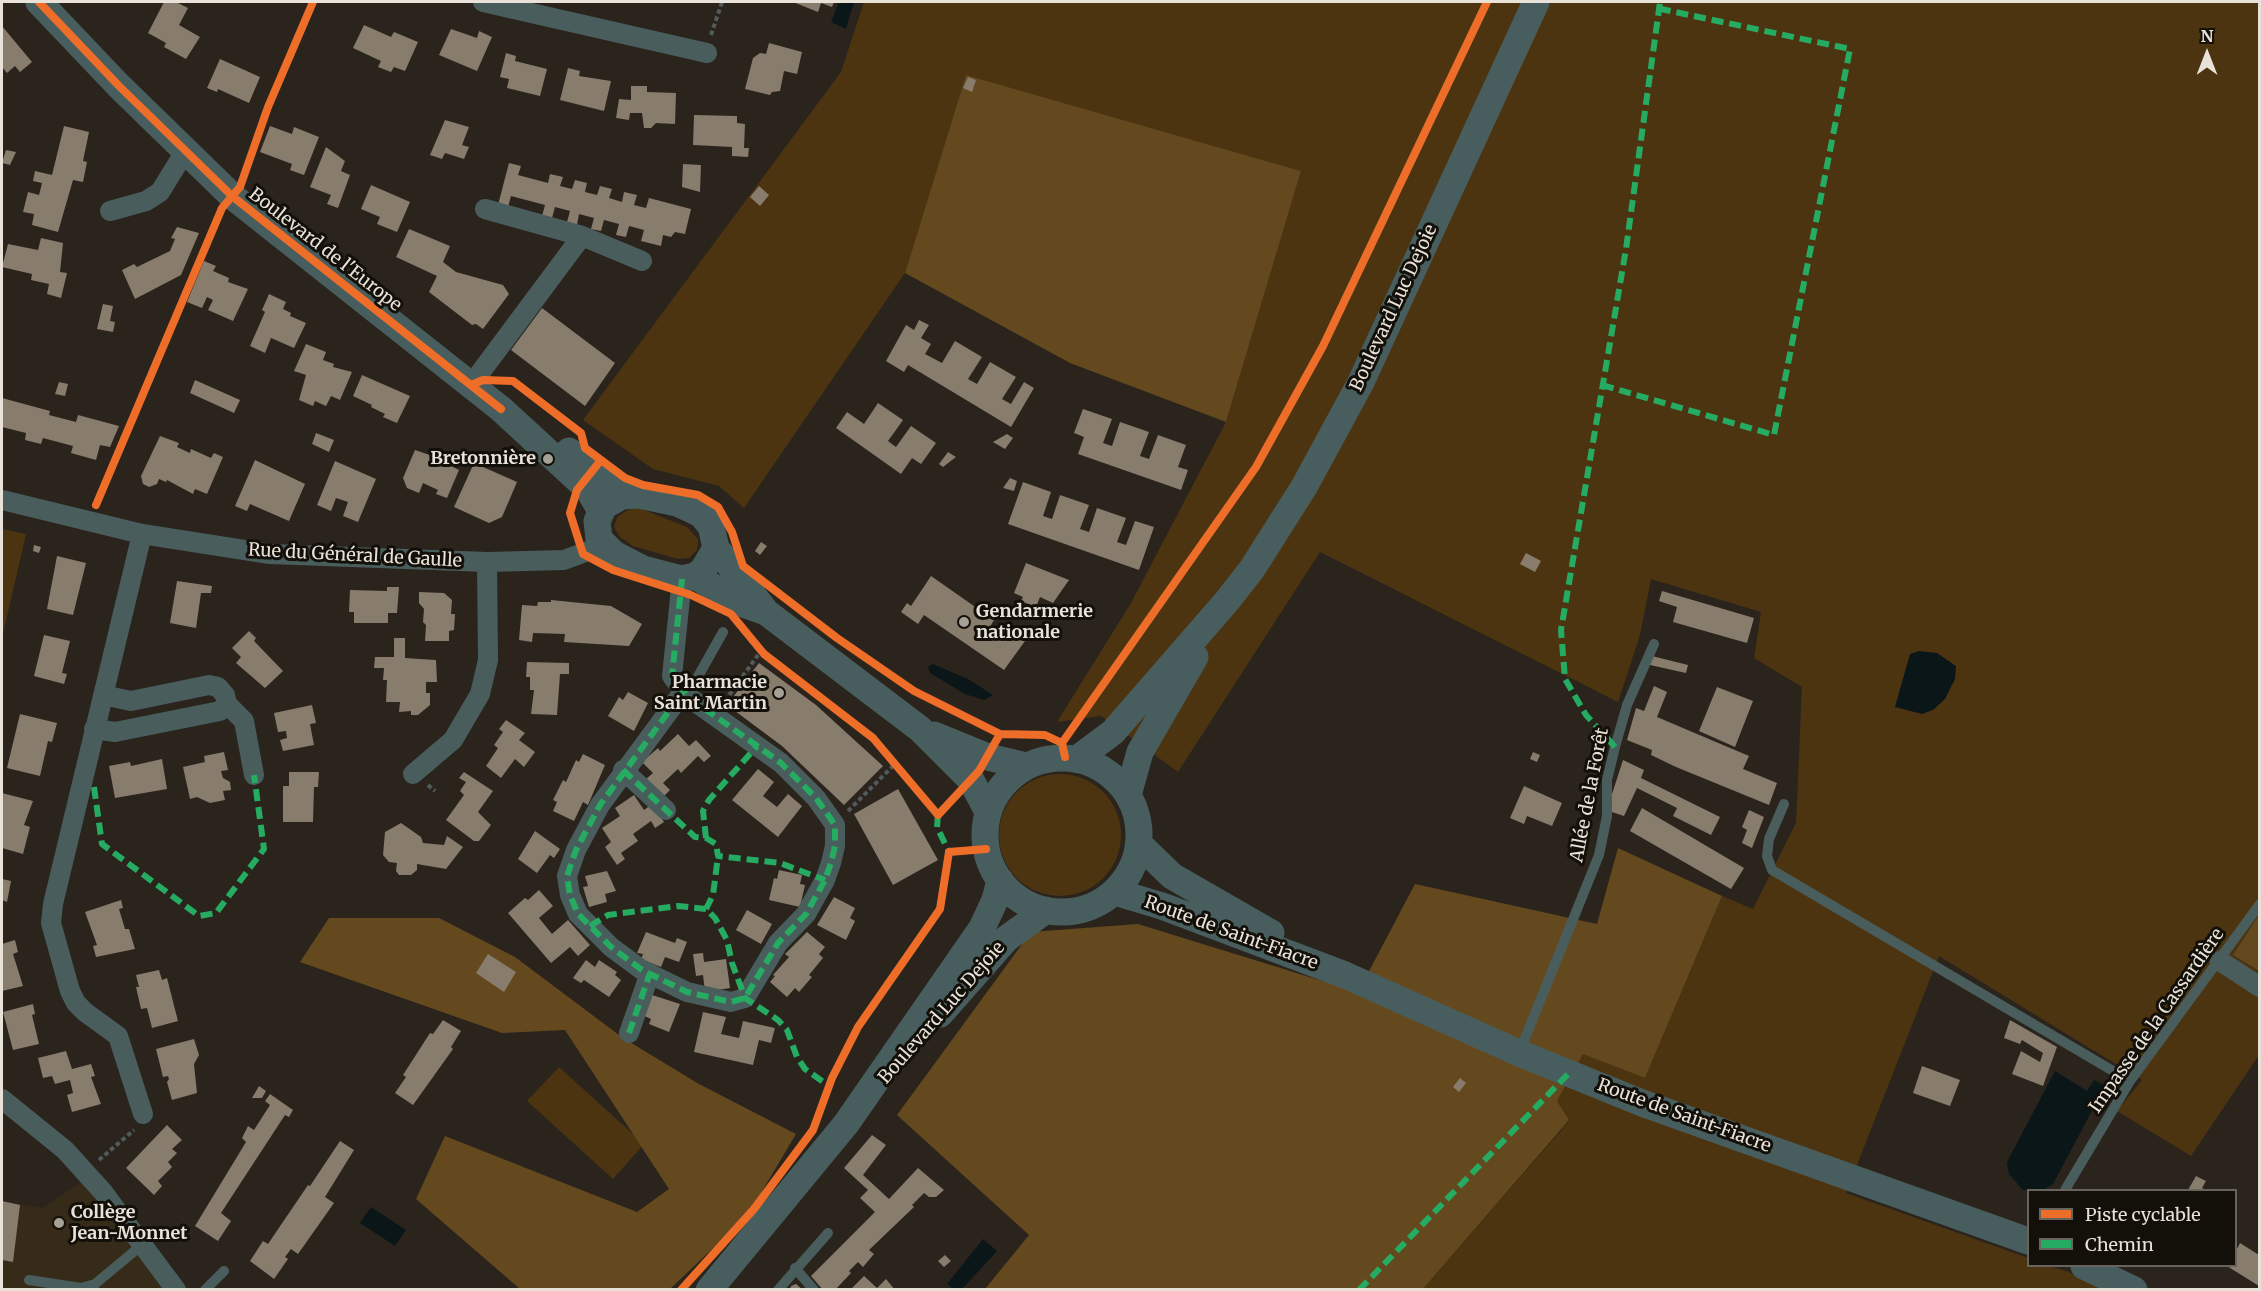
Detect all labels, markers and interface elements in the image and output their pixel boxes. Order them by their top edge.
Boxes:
north arrow [2177,24,2237,84]
text: N [2201,26,2213,46]
street label: Boulevard de l'Europe [244,184,406,316]
street label: Boulevard Luc Dejoie [1346,221,1442,395]
place label: Bretonnière [430,448,536,470]
marker: Bretonnière [541,452,555,466]
street label: Rue du Général de Gaulle [247,540,463,572]
place label: Gendarmerie nationale [976,601,1093,644]
marker: Gendarmerie nationale [957,615,971,629]
place label: Pharmacie Saint Martin [654,672,767,714]
marker: Pharmacie Saint Martin [772,686,786,700]
street label: Allée de la Forêt [1566,726,1614,864]
street label: Route de Saint-Fiacre [1141,892,1321,974]
street label: Impasse de la Cassardière [2085,925,2229,1117]
street label: Boulevard Luc Dejoie [874,937,1010,1089]
street label: Route de Saint-Fiacre [1594,1075,1774,1157]
legend [2027,1189,2237,1267]
place label: Collège Jean-Monnet [71,1202,187,1244]
text: Piste cyclable [2085,1203,2201,1226]
marker: Collège Jean-Monnet [52,1216,66,1230]
text: Chemin [2085,1233,2154,1256]

